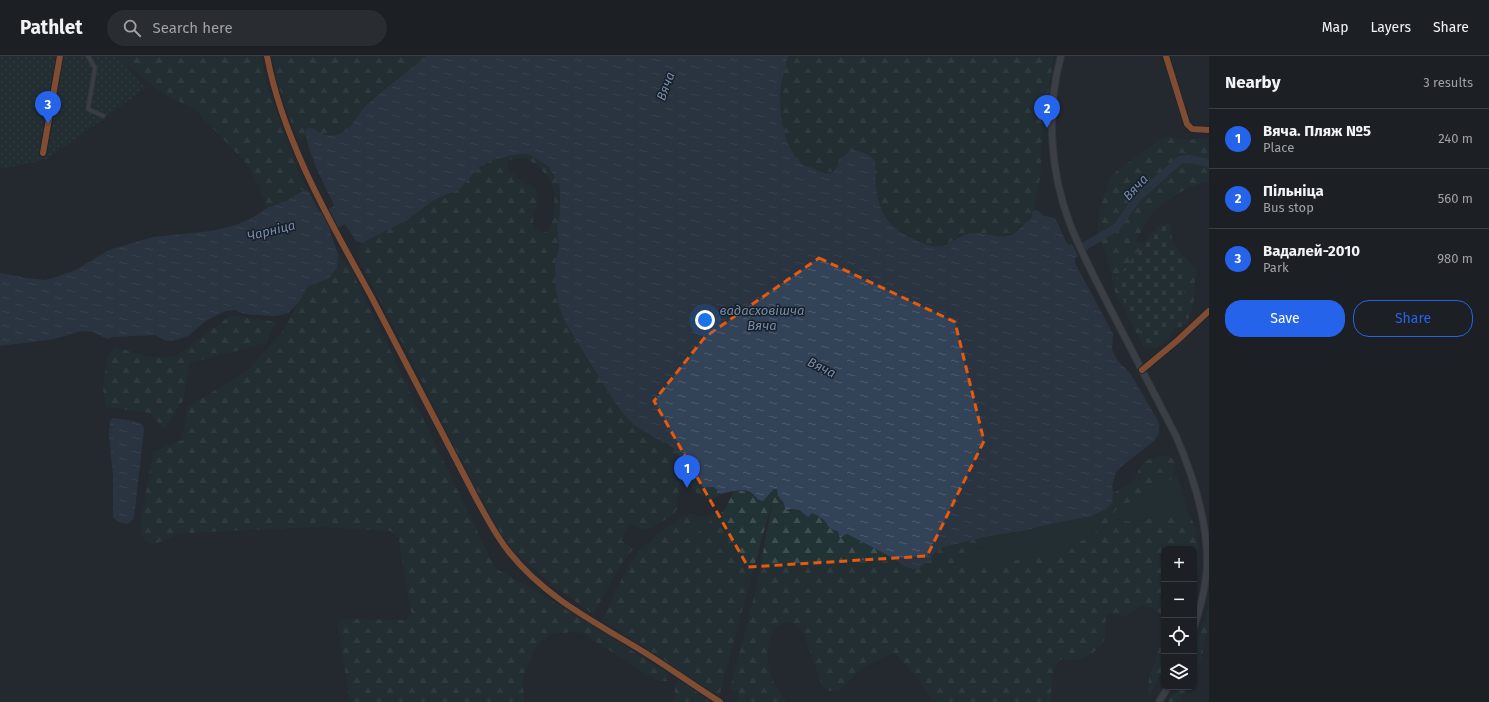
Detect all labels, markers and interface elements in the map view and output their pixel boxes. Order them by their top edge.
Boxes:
search box [107,10,387,46]
text: Pathlet [20,16,83,39]
icon: search [121,17,143,39]
text: Search here [153,19,233,37]
text: Map [1322,19,1348,36]
text: Layers [1370,19,1411,36]
text: Share [1433,19,1469,36]
water label: Вяча [653,70,678,103]
text: Nearby [1225,72,1280,93]
text: 3 results [1423,75,1473,90]
pin: 3 [35,91,61,124]
pin: 2 [1034,95,1060,128]
text: Вяча. Пляж №5 [1263,122,1371,140]
text: 1 [1235,131,1241,146]
text: 240 m [1438,131,1473,146]
text: Place [1263,140,1294,155]
water label: Вяча [1120,171,1151,203]
text: Пільніца [1263,182,1324,200]
text: 2 [1235,191,1241,206]
text: 560 m [1438,191,1473,206]
text: Bus stop [1263,200,1314,215]
water label: Чарніца [246,217,297,244]
text: Вадалей-2010 [1263,242,1360,260]
text: 3 [1235,251,1241,266]
text: 980 m [1437,251,1473,266]
text: Park [1263,260,1289,275]
button: Save [1225,300,1345,337]
button: Share [1353,300,1473,337]
water label: вадасховішча Вяча [720,303,804,333]
your location [695,310,715,330]
water label: Вяча [805,354,838,381]
pin: 1 [674,455,700,488]
map controls [1161,546,1197,690]
button: + [1161,546,1197,582]
button: − [1161,582,1197,618]
button: locate [1161,618,1197,654]
button: layers [1161,654,1197,690]

